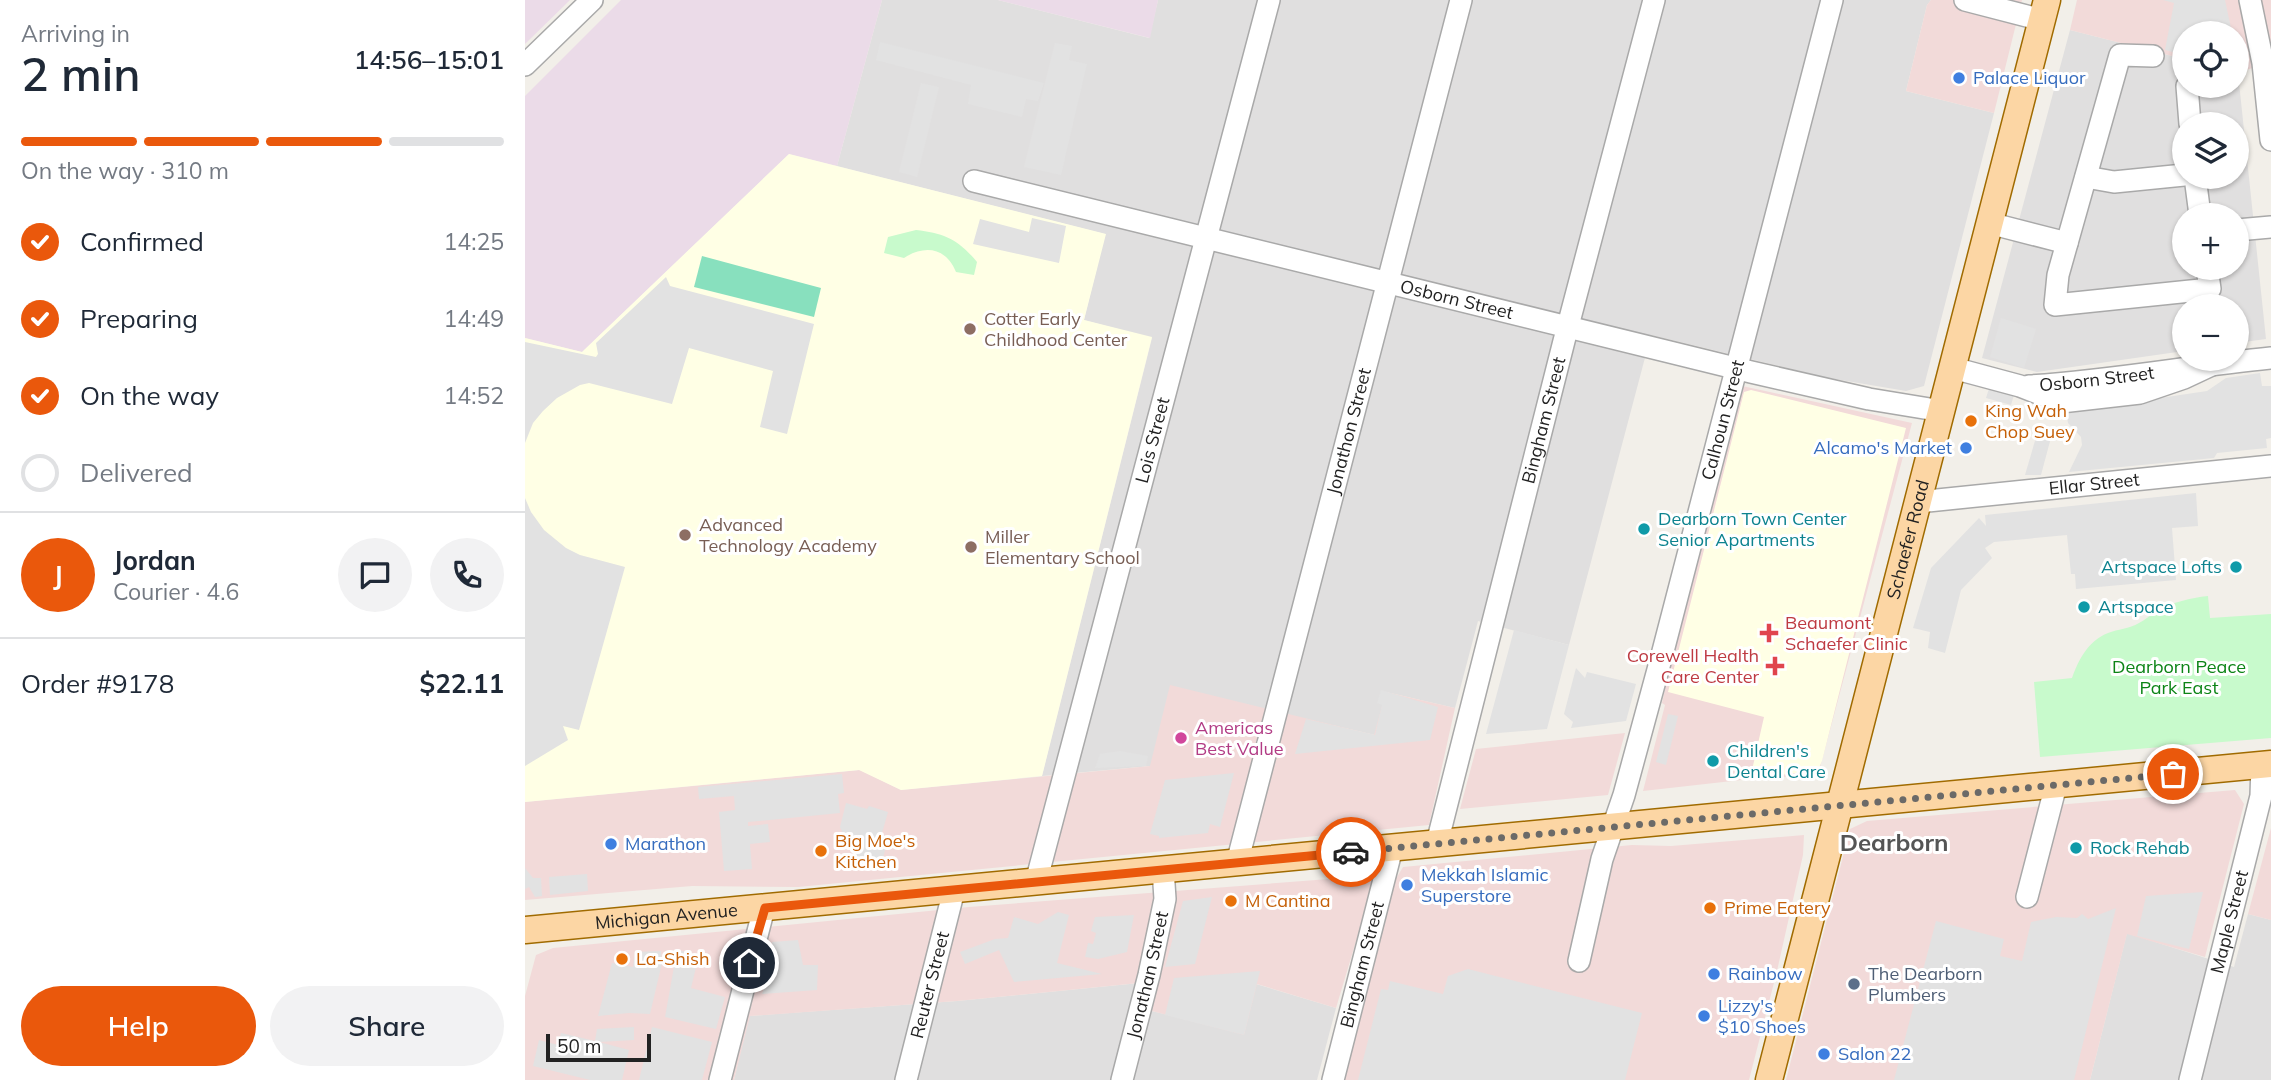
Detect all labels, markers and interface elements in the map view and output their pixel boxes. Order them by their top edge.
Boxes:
text: Arriving in [21,19,130,48]
map controls [2172,21,2249,371]
button: locate [2172,21,2249,98]
text: 14:56–15:01 [354,43,504,76]
text: 2 min [21,45,140,103]
place label: Palace Liquor [1973,66,2086,89]
marker: Palace Liquor [1951,70,1967,86]
button: layers [2172,112,2249,189]
text: On the way · 310 m [21,156,229,185]
button: + [2172,203,2249,280]
icon: check [21,223,59,261]
text: Confirmed [80,225,204,258]
text: 14:25 [444,227,504,256]
street label: Osborn Street [1398,274,1516,324]
button: − [2172,294,2249,371]
icon: check [21,300,59,338]
text: Preparing [80,302,198,335]
text: 14:49 [444,304,504,333]
place label: Cotter Early Childhood Center [984,307,1128,351]
marker: Cotter Early Childhood Center [962,321,978,337]
street label: Bingham Street [1516,355,1571,486]
street label: Calhoun Street [1696,357,1749,483]
street label: Osborn Street [2038,361,2156,396]
street label: Jonathon Street [1321,365,1376,497]
icon: check [21,377,59,415]
text: On the way [80,379,219,412]
text: 14:52 [444,381,504,410]
street label: Lois Street [1130,395,1175,485]
place label: King Wah Chop Suey [1985,399,2075,443]
marker: King Wah Chop Suey [1963,413,1979,429]
place label: Alcamo's Market [1813,436,1952,459]
marker: Alcamo's Market [1958,440,1974,456]
text: Delivered [80,456,193,489]
street label: Ellar Street [2048,467,2141,500]
street label: Schaefer Road [1881,477,1934,602]
place label: Dearborn Town Center Senior Apartments [1658,507,1847,551]
place label: Advanced Technology Academy [699,513,877,557]
marker: Dearborn Town Center Senior Apartments [1636,521,1652,537]
place label: Miller Elementary School [985,525,1140,569]
marker: Advanced Technology Academy [677,527,693,543]
button: chat [338,538,412,612]
button: phone [430,538,504,612]
marker: Miller Elementary School [963,539,979,555]
text: Jordan [113,544,196,577]
place label: Artspace Lofts [2101,555,2222,578]
text: J [53,559,63,592]
marker: Artspace Lofts [2228,559,2244,575]
text: Courier · 4.6 [113,577,239,606]
place label: Artspace [2098,595,2174,618]
marker: Artspace [2076,599,2092,615]
place label: Beaumont Schaefer Clinic [1785,611,1908,655]
marker: Beaumont Schaefer Clinic [1759,623,1779,643]
place label: Corewell Health Care Center [1627,644,1759,688]
park label: Dearborn Peace Park East [2112,655,2246,699]
marker: Corewell Health Care Center [1765,656,1785,676]
text: Order #9178 [21,667,174,700]
text: $22.11 [420,667,504,700]
place label: Americas Best Value [1195,716,1284,760]
marker: Americas Best Value [1173,730,1189,746]
place label: Children's Dental Care [1727,739,1826,783]
pin [2143,744,2203,804]
marker: Children's Dental Care [1705,753,1721,769]
icon: bag [2154,755,2192,793]
courier [1316,817,1386,887]
district label: Dearborn [1840,827,1948,857]
place label: Big Moe's Kitchen [835,829,916,873]
place label: Marathon [625,832,706,855]
icon: car [1332,833,1370,871]
marker: Marathon [603,836,619,852]
place label: Rock Rehab [2090,836,2190,859]
marker: Rock Rehab [2068,840,2084,856]
marker: Big Moe's Kitchen [813,843,829,859]
place label: Mekkah Islamic Superstore [1421,863,1548,907]
street label: Maple Street [2205,868,2253,976]
marker: Mekkah Islamic Superstore [1399,877,1415,893]
place label: M Cantina [1245,889,1330,912]
marker: M Cantina [1223,893,1239,909]
place label: Prime Eatery [1724,896,1831,919]
street label: Michigan Avenue [594,898,739,934]
street label: Bingham Street [1335,899,1389,1030]
marker: Prime Eatery [1702,900,1718,916]
street label: Jonathan Street [1121,909,1173,1041]
street label: Reuter Street [905,929,954,1041]
pin [719,933,779,993]
icon: home [730,944,768,982]
place label: La-Shish [636,947,709,970]
marker: La-Shish [614,951,630,967]
place label: Rainbow [1728,962,1803,985]
place label: The Dearborn Plumbers [1868,962,1983,1006]
marker: Rainbow [1706,966,1722,982]
marker: The Dearborn Plumbers [1846,976,1862,992]
button: Help [21,986,256,1066]
button: Share [270,986,504,1066]
place label: Lizzy's $10 Shoes [1718,994,1806,1038]
marker: Lizzy's $10 Shoes [1696,1008,1712,1024]
scale bar [546,1031,651,1063]
text: 50 m [557,1034,601,1058]
place label: Salon 22 [1838,1042,1911,1065]
marker: Salon 22 [1816,1046,1832,1062]

